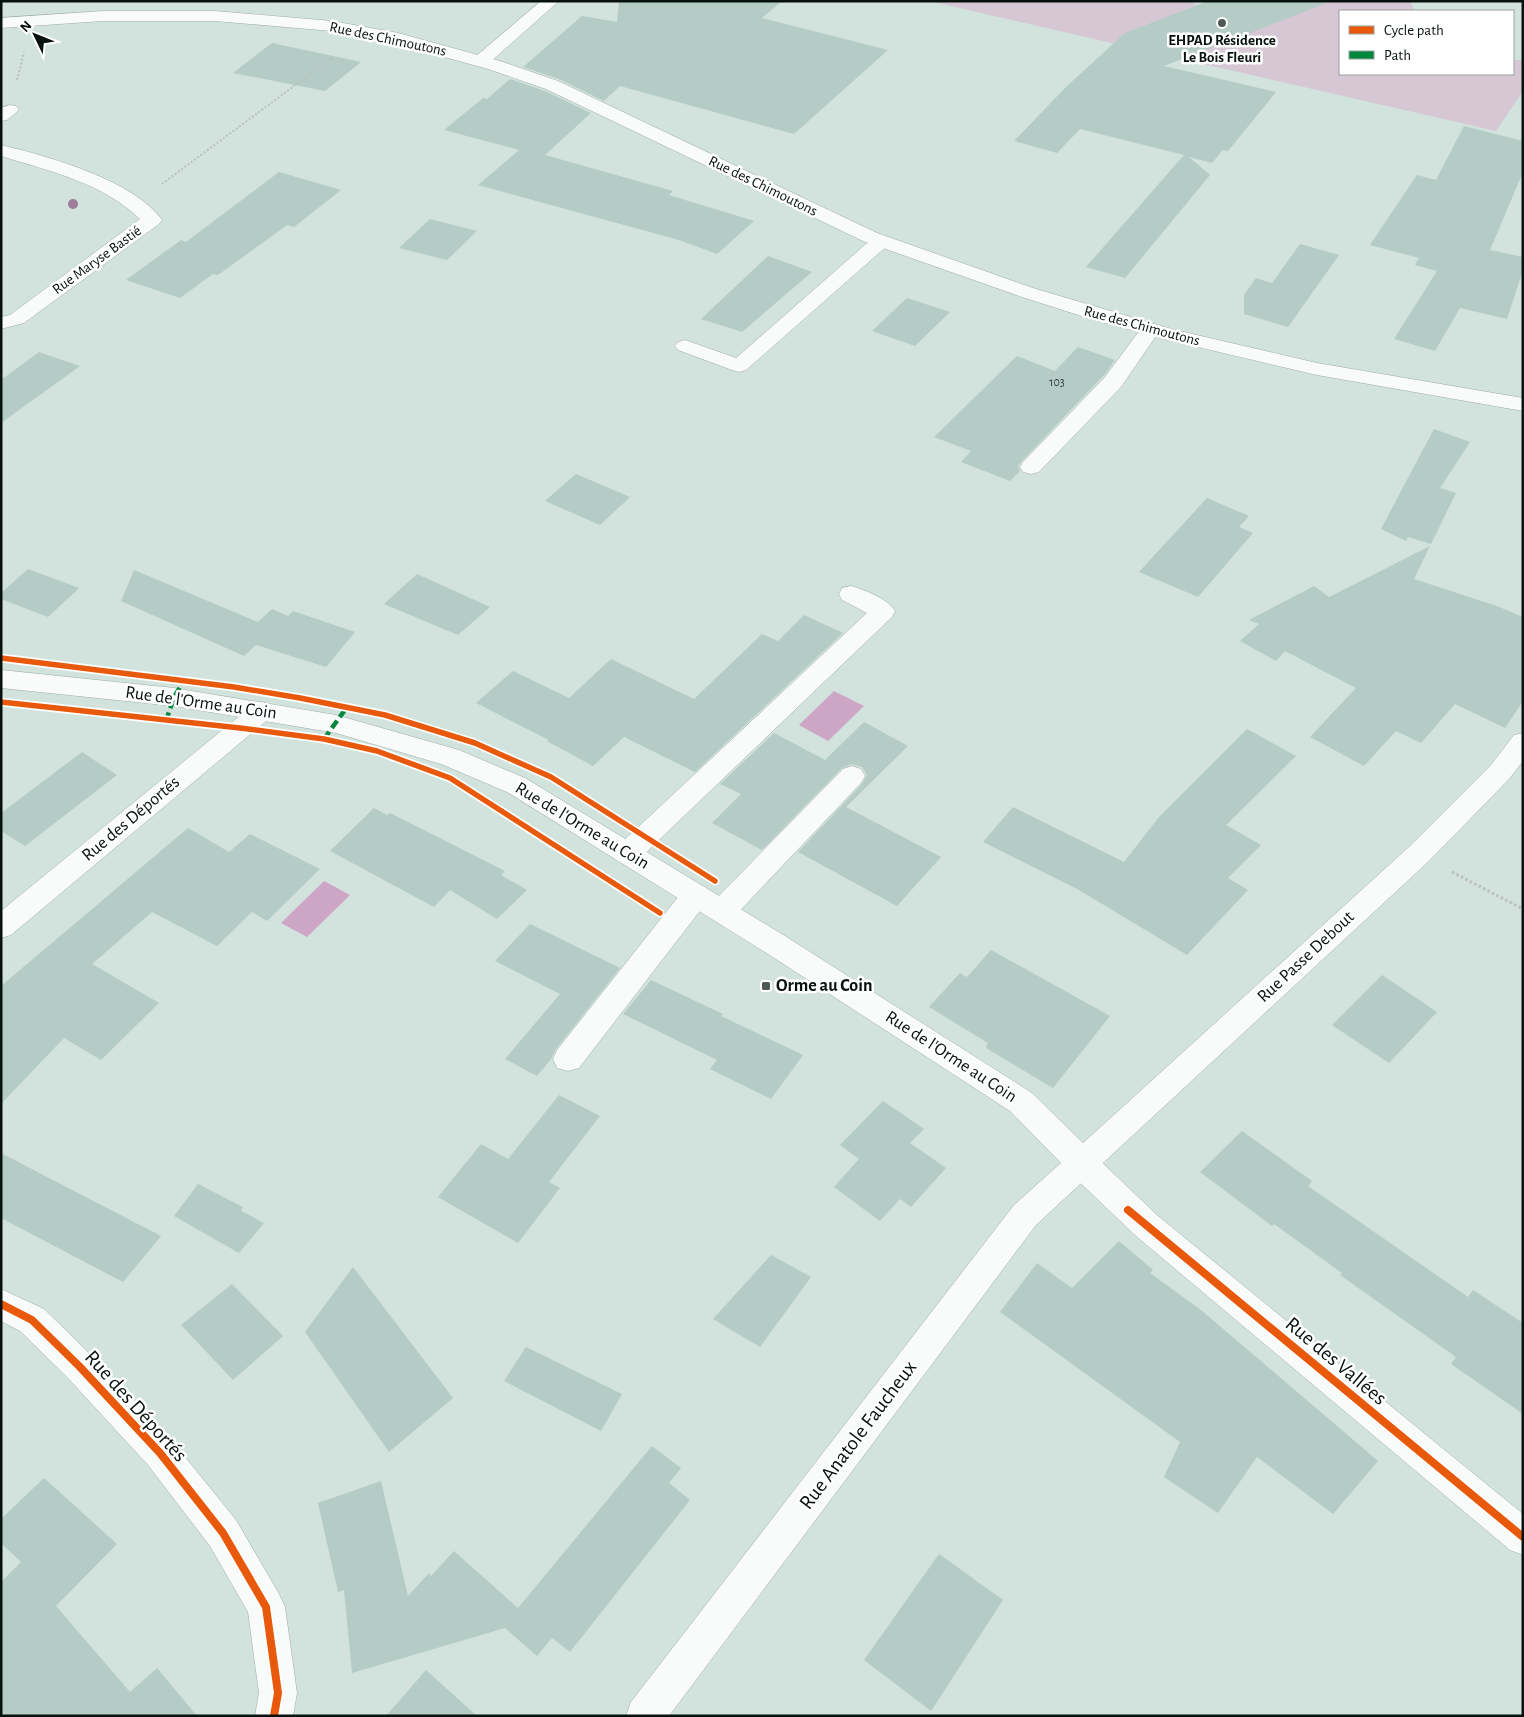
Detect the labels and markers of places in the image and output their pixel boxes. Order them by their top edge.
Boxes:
marker: EHPAD Résidence Le Bois Fleuri [1216,17,1228,29]
place label: EHPAD Résidence Le Bois Fleuri [1168,33,1276,65]
place label: Orme au Coin [776,977,872,995]
marker: Orme au Coin [760,980,772,992]

